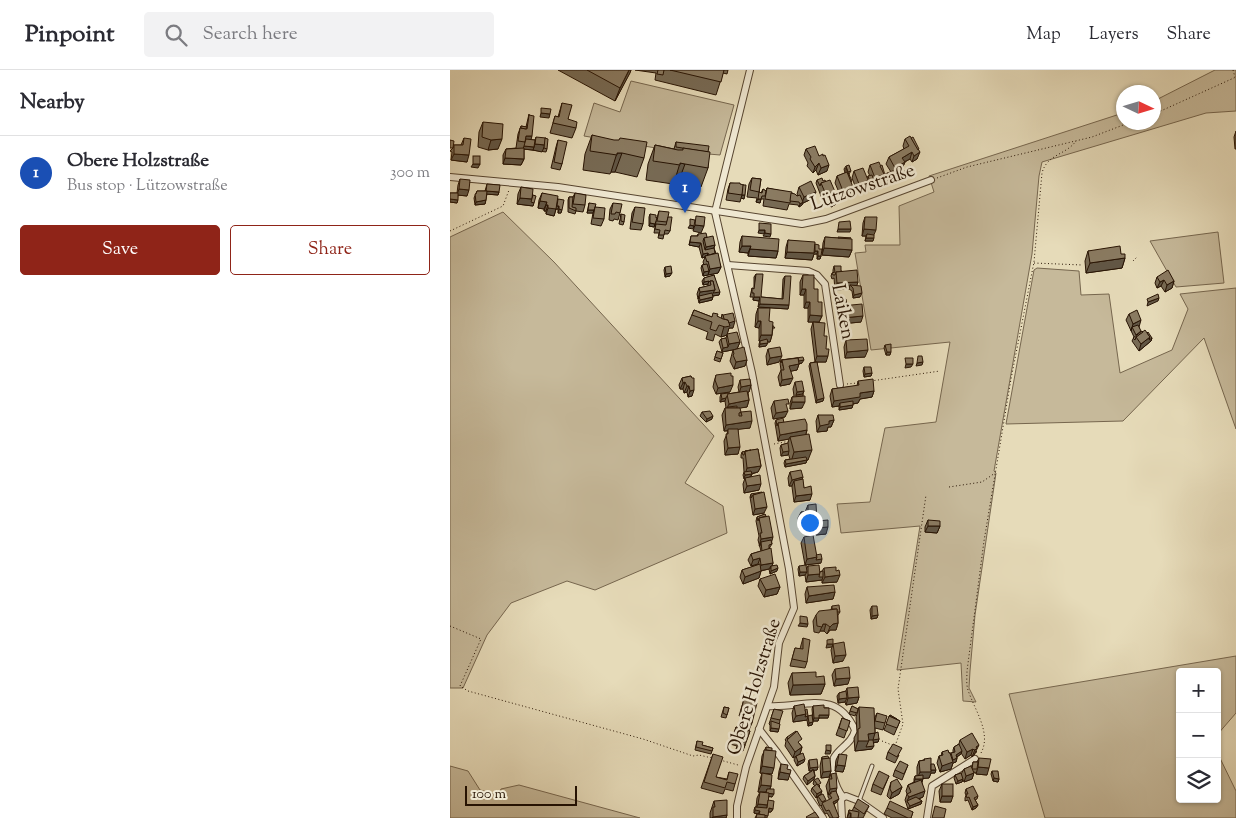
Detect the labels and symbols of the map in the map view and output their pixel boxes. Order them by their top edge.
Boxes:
north arrow [1116,85,1161,130]
street label: Lützowstraße [807,157,919,218]
pin: 1 [669,172,701,213]
street label: Laiken [823,282,861,342]
your location [797,510,823,536]
street label: Obere Holzstraße [721,615,789,759]
scale bar [465,783,578,806]

